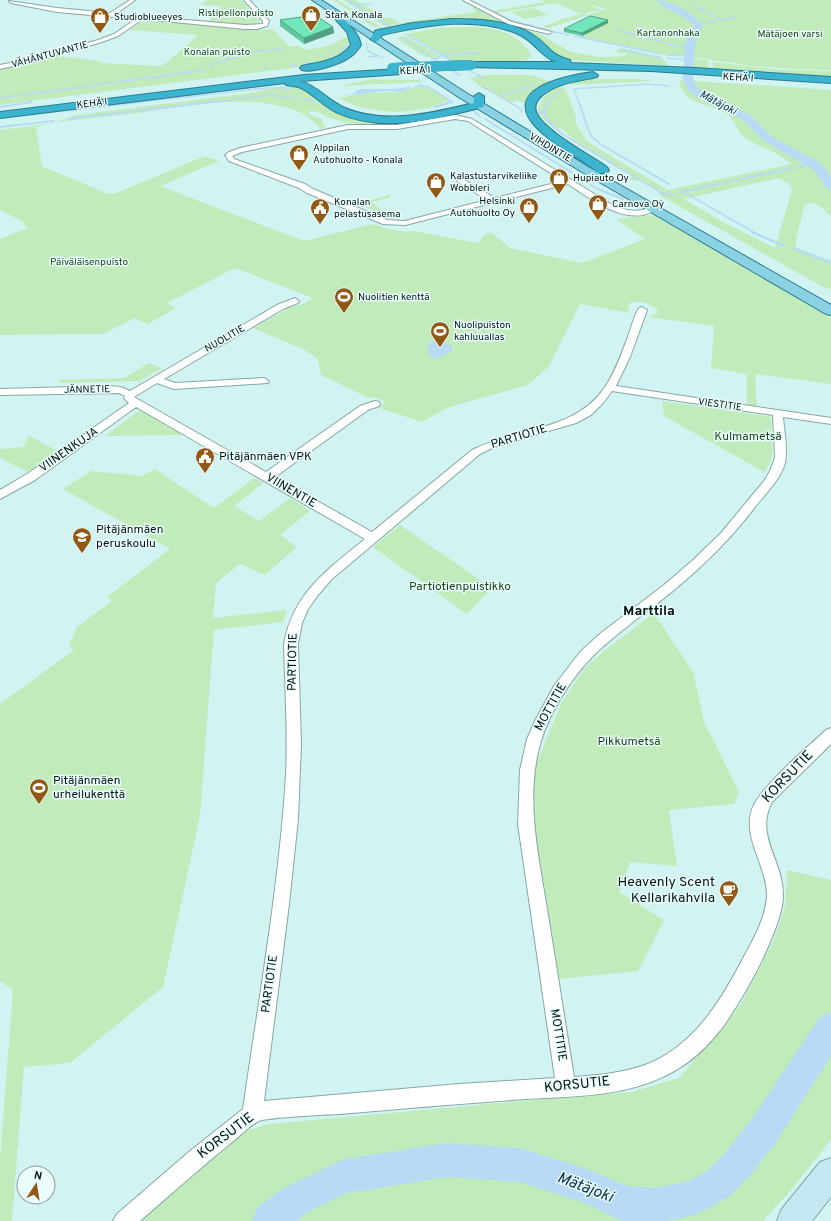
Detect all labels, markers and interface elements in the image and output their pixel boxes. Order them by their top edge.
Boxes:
shop icon: Stark Konala [300,4,322,32]
shop icon: Studioblueeyes [89,6,111,34]
park label: Ristipellonpuisto [198,7,274,20]
place label: Stark Konala [325,9,382,22]
place label: Studioblueeyes [114,11,183,24]
park label: Kartanonhaka [636,27,700,40]
park label: Mätäjoen varsi [757,28,823,41]
street label: VÄHÄNTUVANTIE [10,38,90,72]
park label: Konalan puisto [184,46,251,59]
street label: KEHÄ I [399,64,431,78]
street label: KEHÄ I [722,70,754,86]
water label: Mätäjoki [697,87,740,119]
street label: KEHÄ I [76,96,108,112]
street label: VIHDINTIE [526,130,574,166]
place label: Alppilan Autohuolto - Konala [313,142,403,167]
shop icon: Alppilan Autohuolto - Konala [288,143,310,171]
shop icon: Hupiauto Oy [548,167,570,195]
place label: Kalastustarvikeliike Wobbleri [450,170,537,195]
shop icon: Kalastustarvikeliike Wobbleri [425,171,447,199]
place label: Hupiauto Oy [573,172,629,185]
shop icon: Carnova Oy [587,193,609,221]
place label: Helsinki Autohuolto Oy [450,195,515,220]
place label: Konalan pelastusasema [334,196,401,221]
shop icon: Helsinki Autohuolto Oy [518,196,540,224]
public building icon: Konalan pelastusasema [309,197,331,225]
place label: Carnova Oy [612,198,664,211]
park label: Päiväläisenpuisto [50,256,128,269]
sports icon: Nuolitien kenttä [333,286,355,314]
place label: Nuolitien kenttä [358,291,430,304]
place label: Nuolipuiston kahluuallas [454,319,511,344]
sports icon: Nuolipuiston kahluuallas [429,320,451,348]
street label: NUOLITIE [203,322,247,356]
street label: JÄNNETIE [64,383,110,397]
street label: VIESTITIE [697,395,743,415]
street label: PARTIOTIE [489,421,549,453]
street label: VIINENKUJA [36,424,102,476]
park label: Kulmametsä [714,429,782,445]
public building icon: Pitäjänmäen VPK [194,446,216,474]
place label: Pitäjänmäen VPK [219,449,312,465]
street label: VIINENTIE [263,470,319,512]
place label: Pitäjänmäen peruskoulu [96,522,163,552]
school or university icon: Pitäjänmäen peruskoulu [71,526,93,554]
park label: Partiotienpuistikko [409,579,511,595]
district label: Marttila [623,603,675,620]
street label: PARTIOTIE [284,633,302,691]
street label: MOTTITIE [531,680,571,734]
park label: Pikkumetsä [598,734,660,750]
street label: KORSUTIE [759,747,817,807]
place label: Pitäjänmäen urheilukenttä [53,773,125,803]
sports icon: Pitäjänmäen urheilukenttä [28,777,50,805]
place label: Heavenly Scent Kellarikahvila [617,874,715,907]
cafe icon: Heavenly Scent Kellarikahvila [718,879,740,907]
street label: PARTIOTIE [258,954,282,1014]
street label: MOTTITIE [546,1008,570,1062]
street label: KORSUTIE [543,1073,611,1097]
street label: KORSUTIE [194,1109,258,1163]
north arrow [16,1165,56,1205]
water label: Mätäjoki [554,1168,617,1208]
text: N [33,1169,43,1184]

